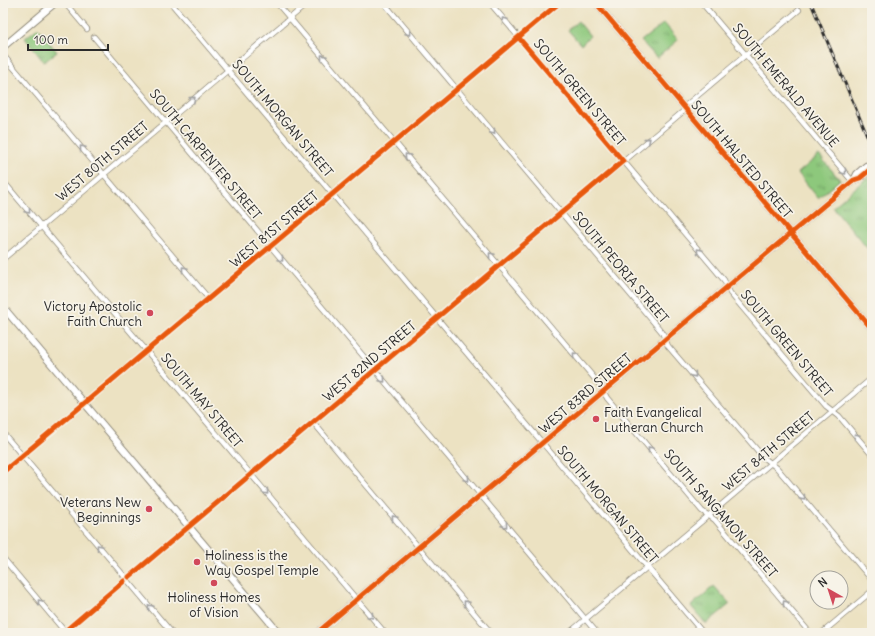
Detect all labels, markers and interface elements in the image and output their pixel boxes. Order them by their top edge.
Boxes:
one-way arrow [502,18,509,25]
street label: SOUTH EMERALD AVENUE [729,20,843,151]
scale bar [28,26,108,52]
one-way arrow [404,28,411,35]
text: 100 m [34,32,68,47]
street label: SOUTH GREEN STREET [530,35,630,150]
one-way arrow [320,54,328,62]
street label: SOUTH MORGAN STREET [228,56,337,181]
street label: SOUTH CARPENTER STREET [146,86,265,223]
one-way arrow [189,96,196,103]
street label: SOUTH HALSTED STREET [687,97,796,222]
street label: WEST 80TH STREET [53,118,152,205]
one-way arrow [488,127,495,135]
one-way arrow [644,138,651,145]
one-way arrow [79,146,86,153]
one-way arrow [405,153,412,161]
one-way arrow [840,167,847,175]
street label: WEST 81ST STREET [227,187,322,271]
one-way arrow [24,206,31,214]
street label: SOUTH PEORIA STREET [569,208,672,327]
one-way arrow [696,248,703,255]
one-way arrow [489,252,496,260]
one-way arrow [276,255,283,262]
one-way arrow [181,266,188,274]
street label: SOUTH GREEN STREET [737,286,837,401]
place label: Victory Apostolic Faith Church [44,298,142,330]
marker: Victory Apostolic Faith Church [145,308,155,318]
street label: WEST 82ND STREET [319,317,420,405]
street label: WEST 83RD STREET [535,349,635,437]
street label: SOUTH MAY STREET [157,350,246,451]
one-way arrow [572,352,579,359]
one-way arrow [689,371,696,378]
one-way arrow [378,376,385,383]
place label: Faith Evangelical Lutheran Church [604,404,704,436]
street label: WEST 84TH STREET [719,408,818,495]
marker: Faith Evangelical Lutheran Church [591,414,601,424]
one-way arrow [853,433,860,440]
street label: SOUTH MORGAN STREET [553,442,662,567]
one-way arrow [647,446,654,453]
street label: SOUTH SANGAMON STREET [660,446,781,581]
one-way arrow [462,475,469,482]
one-way arrow [261,488,268,495]
one-way arrow [798,493,805,501]
place label: Veterans New Beginnings [60,494,141,526]
marker: Veterans New Beginnings [144,504,154,514]
one-way arrow [391,515,398,522]
one-way arrow [501,521,508,528]
one-way arrow [97,545,104,552]
place label: Holiness is the Way Gospel Temple [205,547,319,579]
marker: Holiness is the Way Gospel Temple [192,557,202,567]
north arrow [809,570,849,610]
text: N [815,574,830,590]
marker: Holiness Homes of Vision [209,578,219,588]
place label: Holiness Homes of Vision [168,589,261,621]
one-way arrow [37,599,44,606]
one-way arrow [464,601,471,608]
one-way arrow [783,601,790,608]
one-way arrow [148,605,155,612]
one-way arrow [366,612,373,619]

